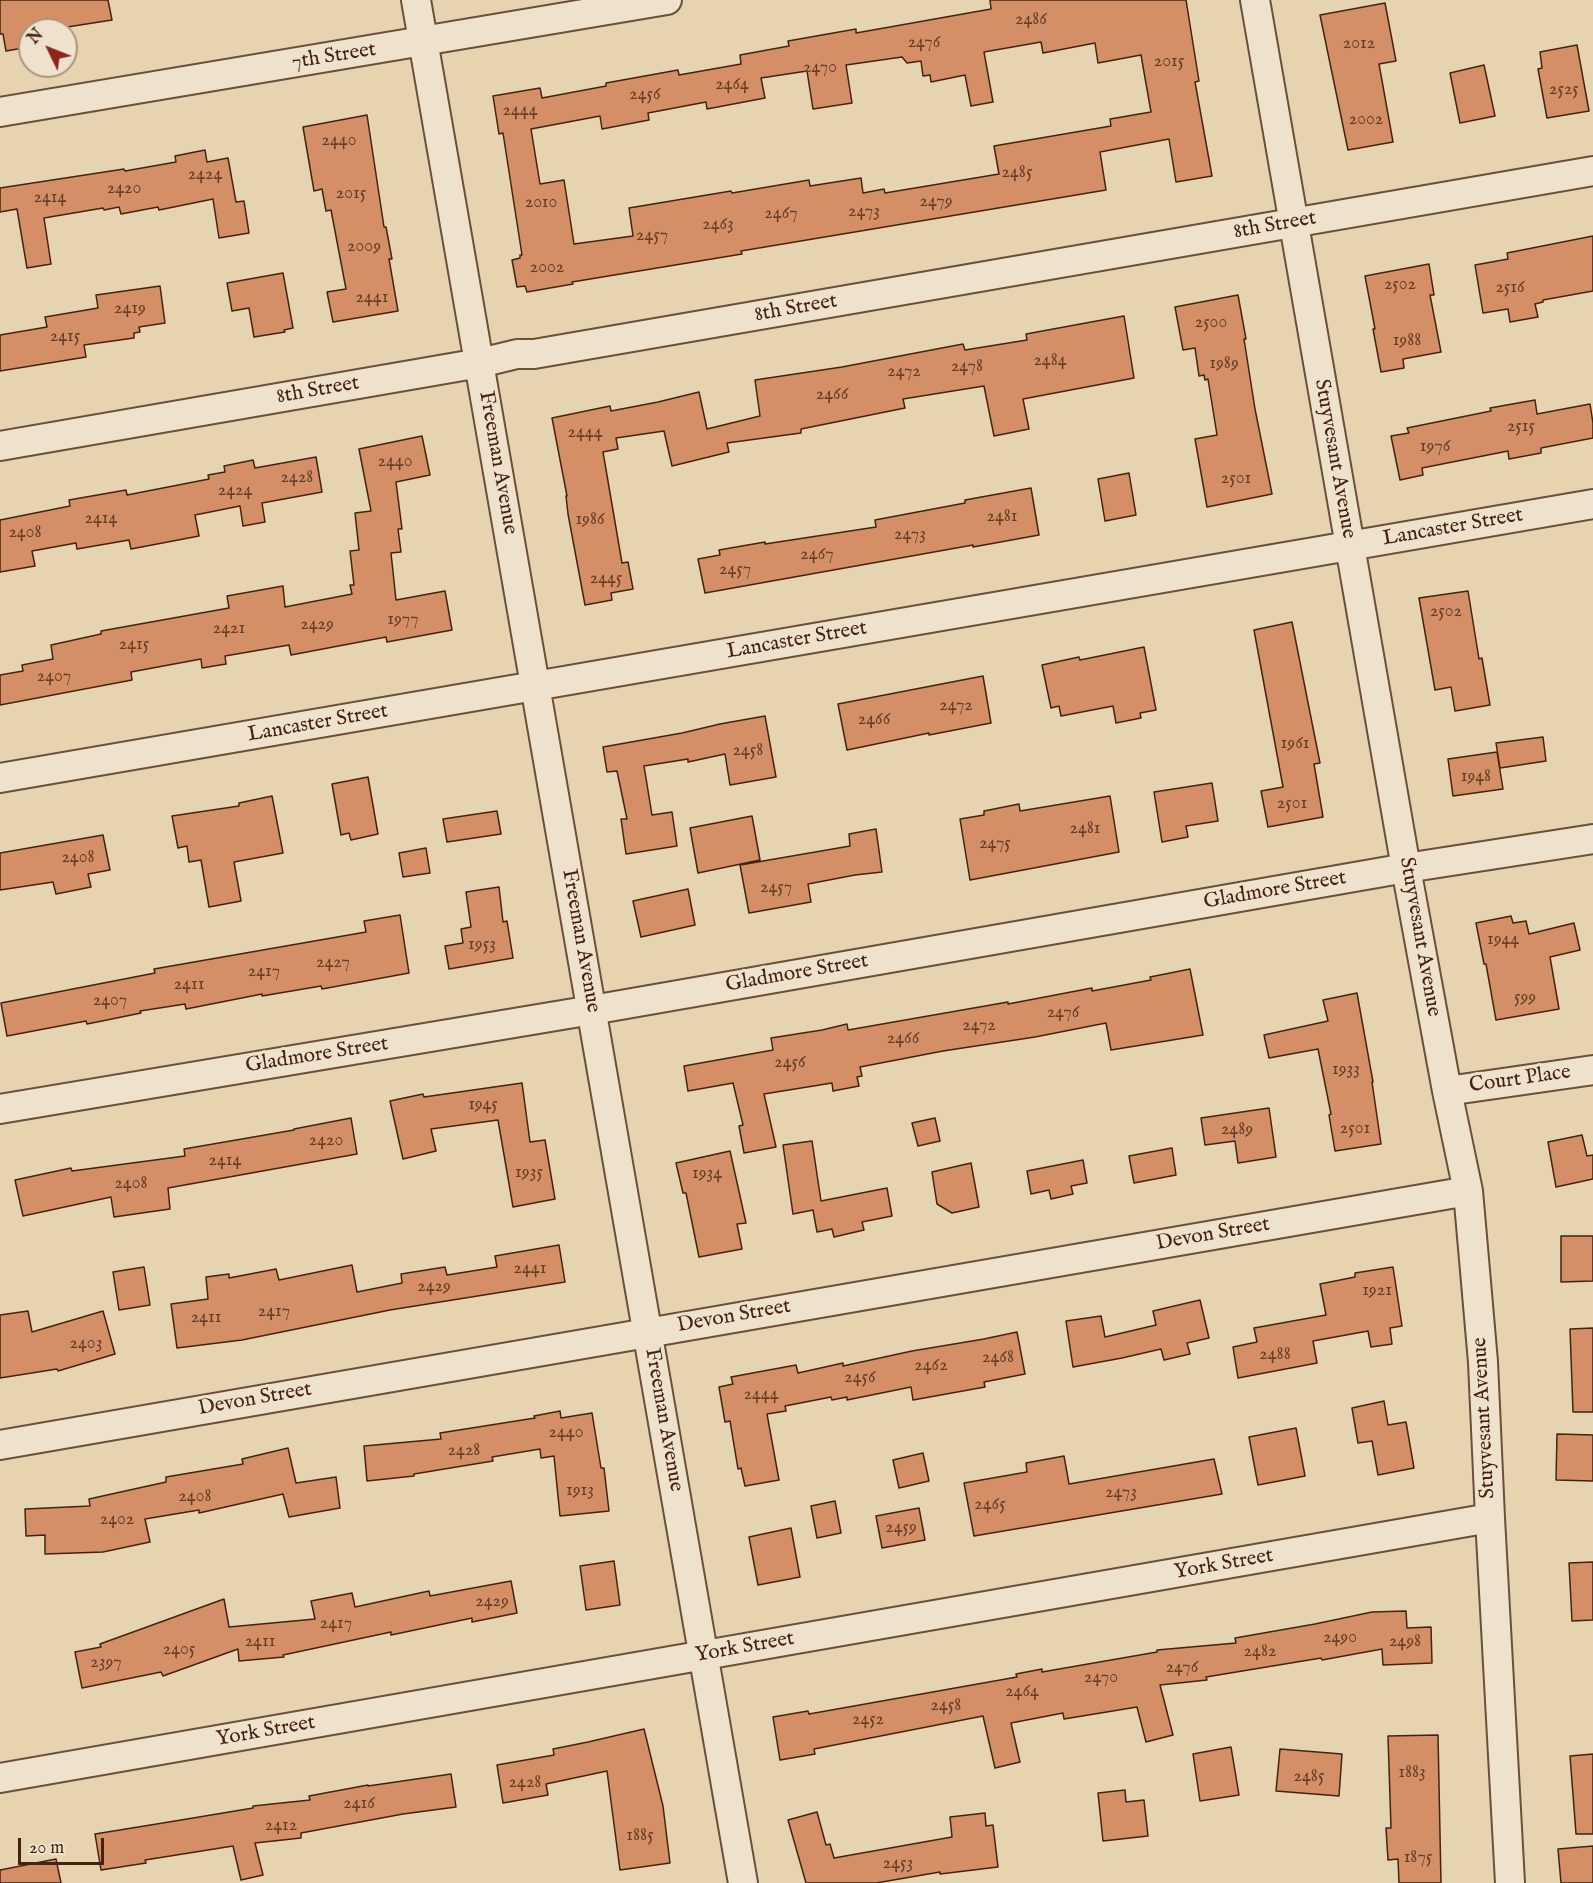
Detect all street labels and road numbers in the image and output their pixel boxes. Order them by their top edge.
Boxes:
street label: 7th Street [290,38,378,76]
street label: 8th Street [1232,206,1318,246]
street label: 8th Street [753,289,839,329]
street label: 8th Street [275,371,361,411]
street label: Stuyvesant Avenue [1308,377,1360,541]
street label: Freeman Avenue [472,389,522,537]
street label: Lancaster Street [1381,503,1525,553]
street label: Lancaster Street [725,616,869,666]
street label: Lancaster Street [246,699,390,749]
street label: Stuyvesant Avenue [1393,855,1445,1019]
street label: Gladmore Street [1202,866,1348,916]
street label: Freeman Avenue [555,867,605,1015]
street label: Gladmore Street [724,949,870,999]
street label: Gladmore Street [244,1032,390,1080]
street label: Court Place [1468,1060,1572,1100]
street label: Devon Street [1154,1213,1272,1257]
street label: Devon Street [675,1295,793,1339]
street label: Stuyvesant Avenue [1468,1337,1502,1499]
street label: Freeman Avenue [638,1346,688,1494]
street label: Devon Street [196,1378,314,1422]
street label: York Street [1173,1544,1275,1586]
street label: York Street [694,1627,796,1669]
street label: York Street [215,1711,317,1753]

